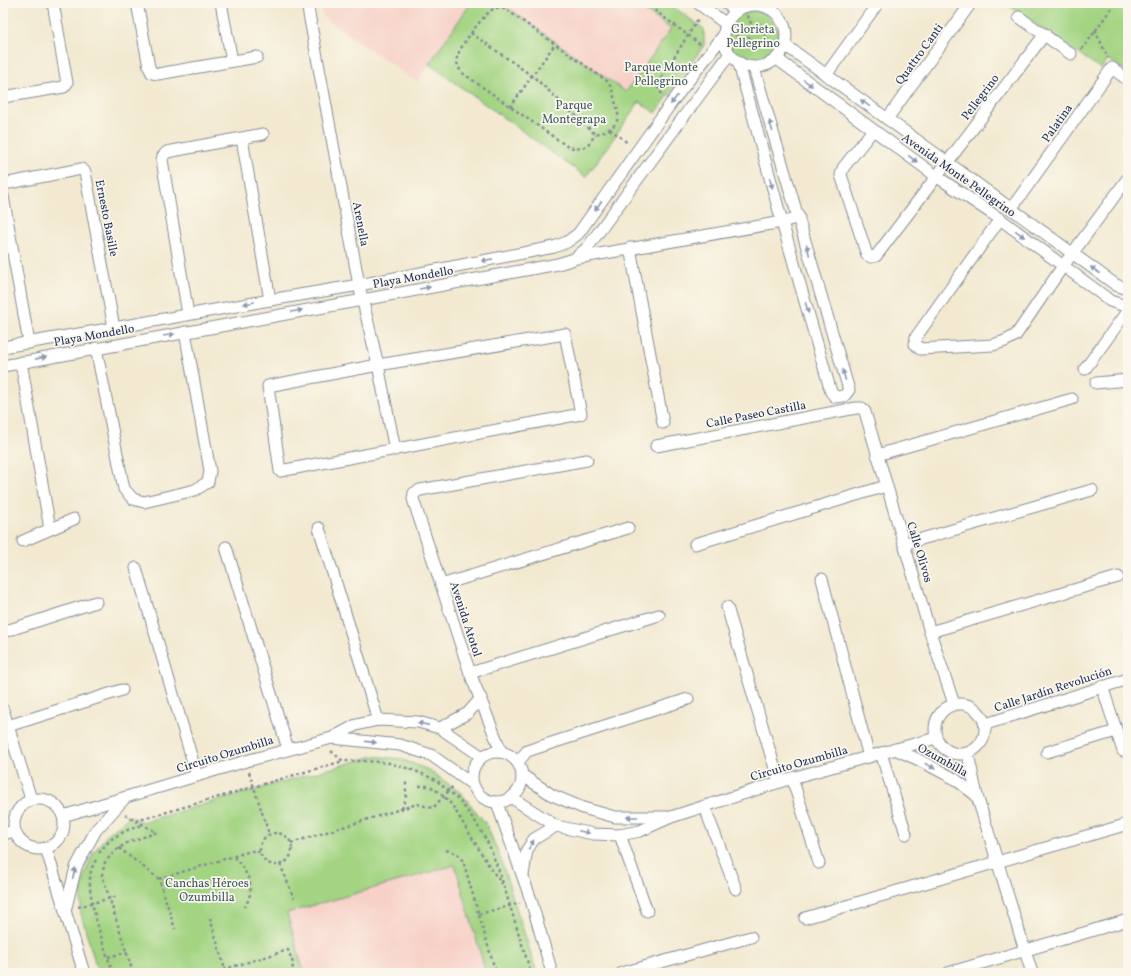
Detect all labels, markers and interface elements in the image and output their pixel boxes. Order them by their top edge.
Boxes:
street label: Quattro Canti [892,20,948,89]
park label: Glorieta Pellegrino [726,22,780,52]
park label: Parque Monte Pellegrino [624,60,698,90]
street label: Pellegrino [958,71,1003,124]
one-way arrow [803,78,814,87]
one-way arrow [670,95,678,106]
park label: Parque Montegrapa [542,98,606,128]
one-way arrow [860,99,870,107]
street label: Palatina [1039,101,1077,146]
one-way arrow [768,119,774,131]
street label: Avenida Monte Pellegrino [898,130,1019,221]
one-way arrow [908,155,919,163]
one-way arrow [768,177,774,189]
street label: Ernesto Basille [91,178,121,258]
street label: Arenella [348,200,372,248]
one-way arrow [594,201,602,212]
one-way arrow [1014,230,1025,238]
one-way arrow [805,244,811,256]
one-way arrow [481,258,493,264]
street label: Playa Mondello [372,263,455,293]
one-way arrow [1089,265,1100,274]
one-way arrow [419,285,431,291]
one-way arrow [243,301,255,307]
one-way arrow [804,302,810,314]
one-way arrow [291,308,303,314]
street label: Playa Mondello [53,321,136,351]
one-way arrow [163,332,175,338]
one-way arrow [35,355,47,361]
one-way arrow [841,369,847,381]
street label: Calle Paseo Castilla [705,397,808,433]
street label: Calle Olivos [902,520,936,585]
street label: Avenida Atotol [445,580,485,659]
street label: Calle Jardín Revolución [992,663,1114,717]
one-way arrow [417,720,429,726]
street label: Circuito Ozumbilla [175,733,276,777]
one-way arrow [365,739,377,745]
street label: Ozumbilla [914,740,971,781]
street label: Circuito Ozumbilla [749,742,850,786]
one-way arrow [924,763,936,769]
one-way arrow [625,814,638,820]
one-way arrow [578,829,590,835]
one-way arrow [527,839,534,851]
one-way arrow [72,867,78,879]
park label: Canchas Héroes Ozumbilla [165,876,249,906]

